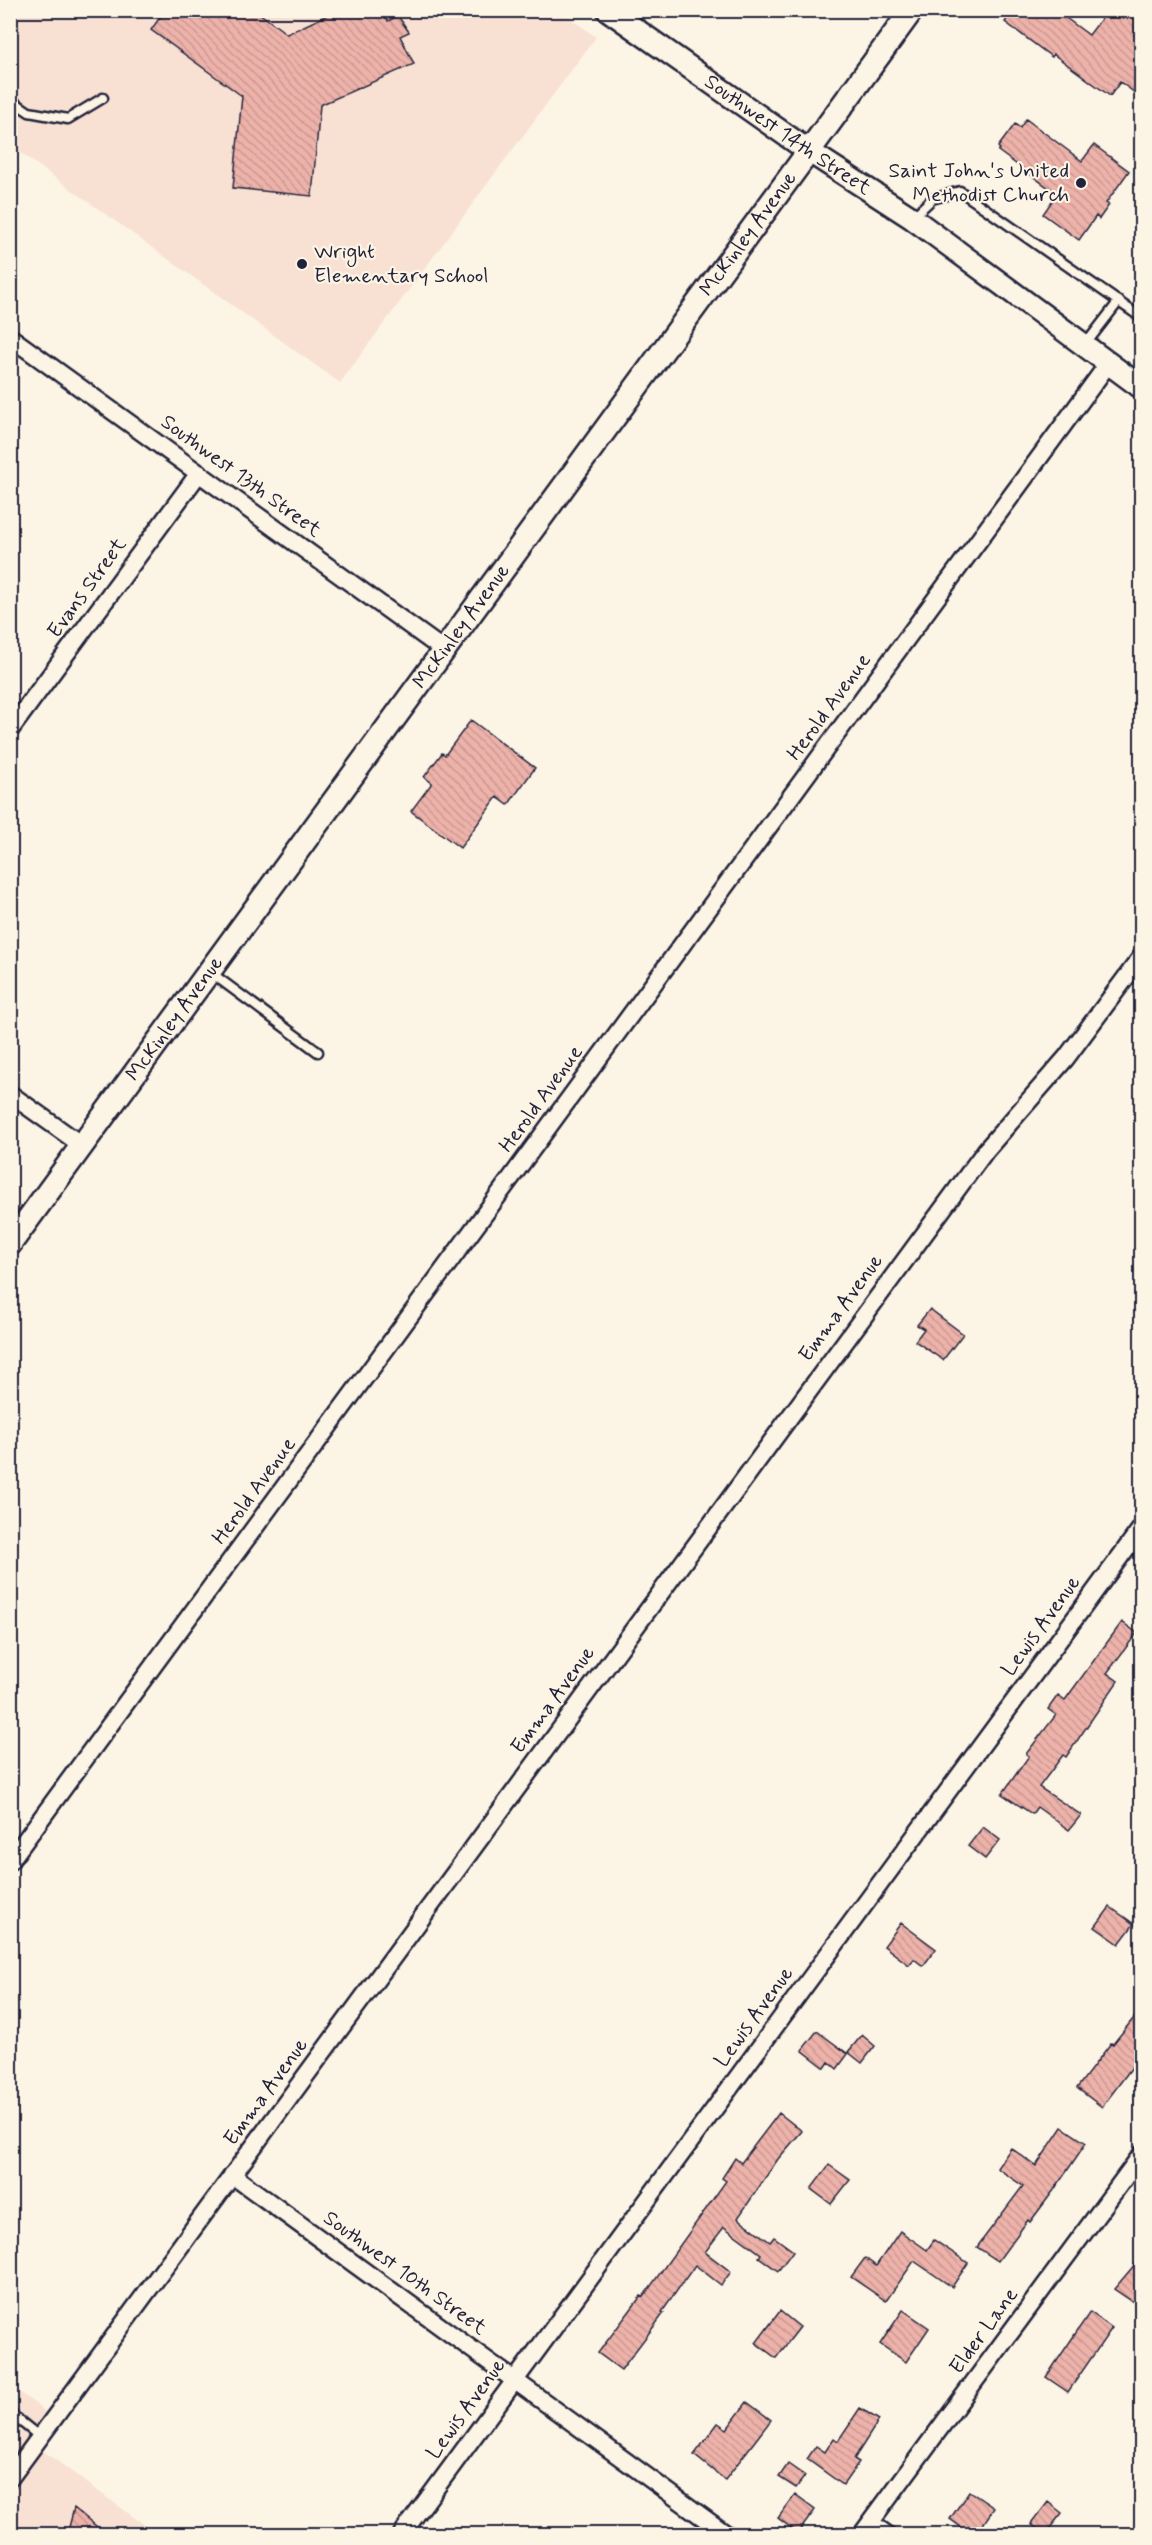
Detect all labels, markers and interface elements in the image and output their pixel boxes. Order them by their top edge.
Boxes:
street label: Southwest 14th Street [699,68,877,202]
place label: Saint John's United Methodist Church [889,157,1069,209]
street label: McKinley Avenue [693,166,803,302]
marker: Saint John's United Methodist Church [1074,176,1088,190]
place label: Wright Elementary School [314,238,489,290]
marker: Wright Elementary School [295,257,309,271]
street label: Southwest 13th Street [155,408,328,544]
street label: Evans Street [41,532,133,644]
street label: McKinley Avenue [406,558,517,695]
street label: Herold Avenue [781,648,877,766]
street label: McKinley Avenue [119,950,230,1087]
street label: Herold Avenue [493,1040,589,1158]
street label: Emma Avenue [792,1248,890,1368]
street label: Herold Avenue [206,1432,302,1550]
street label: Lewis Avenue [995,1570,1087,1682]
street label: Emma Avenue [504,1640,602,1760]
street label: Lewis Avenue [708,1961,800,2073]
street label: Emma Avenue [217,2032,315,2152]
street label: Southwest 10th Street [318,2204,493,2342]
street label: Elder Lane [943,2282,1025,2380]
street label: Lewis Avenue [420,2353,512,2465]

